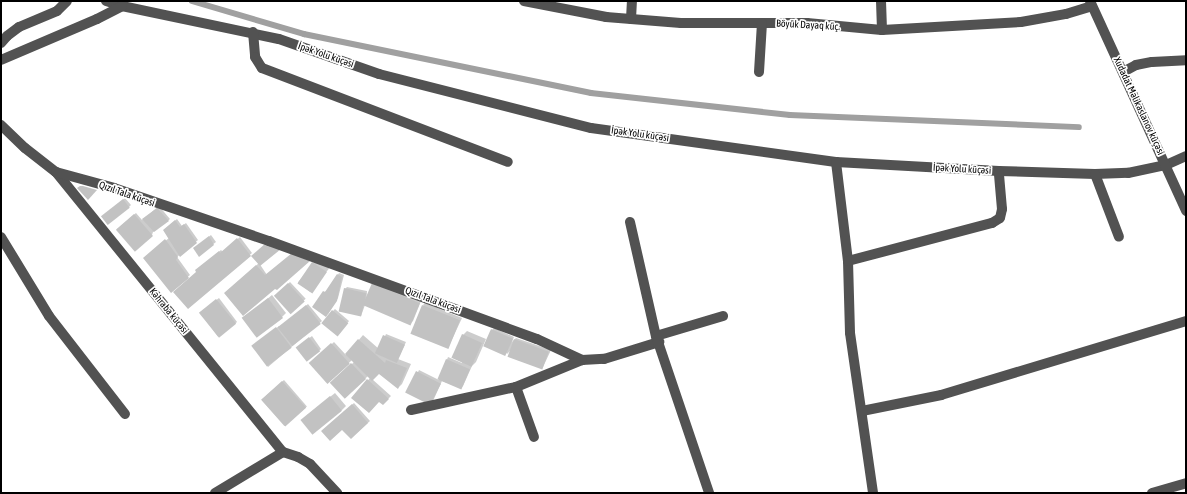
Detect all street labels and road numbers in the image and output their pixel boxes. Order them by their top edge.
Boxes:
street label: Böyük Dayaq küç. [776,17,840,33]
street label: İpək Yolu küçəsi [296,40,356,70]
street label: Xudadat Məlikaslanov küçəsi [1111,55,1167,157]
street label: İpək Yolu küçəsi [610,124,670,144]
street label: İpək Yolu küçəsi [933,161,991,177]
street label: Qızıl Tala küçəsi [97,179,157,209]
street label: Qızıl Tala küçəsi [404,284,462,316]
street label: Kəhraba küçəsi [147,286,191,336]

